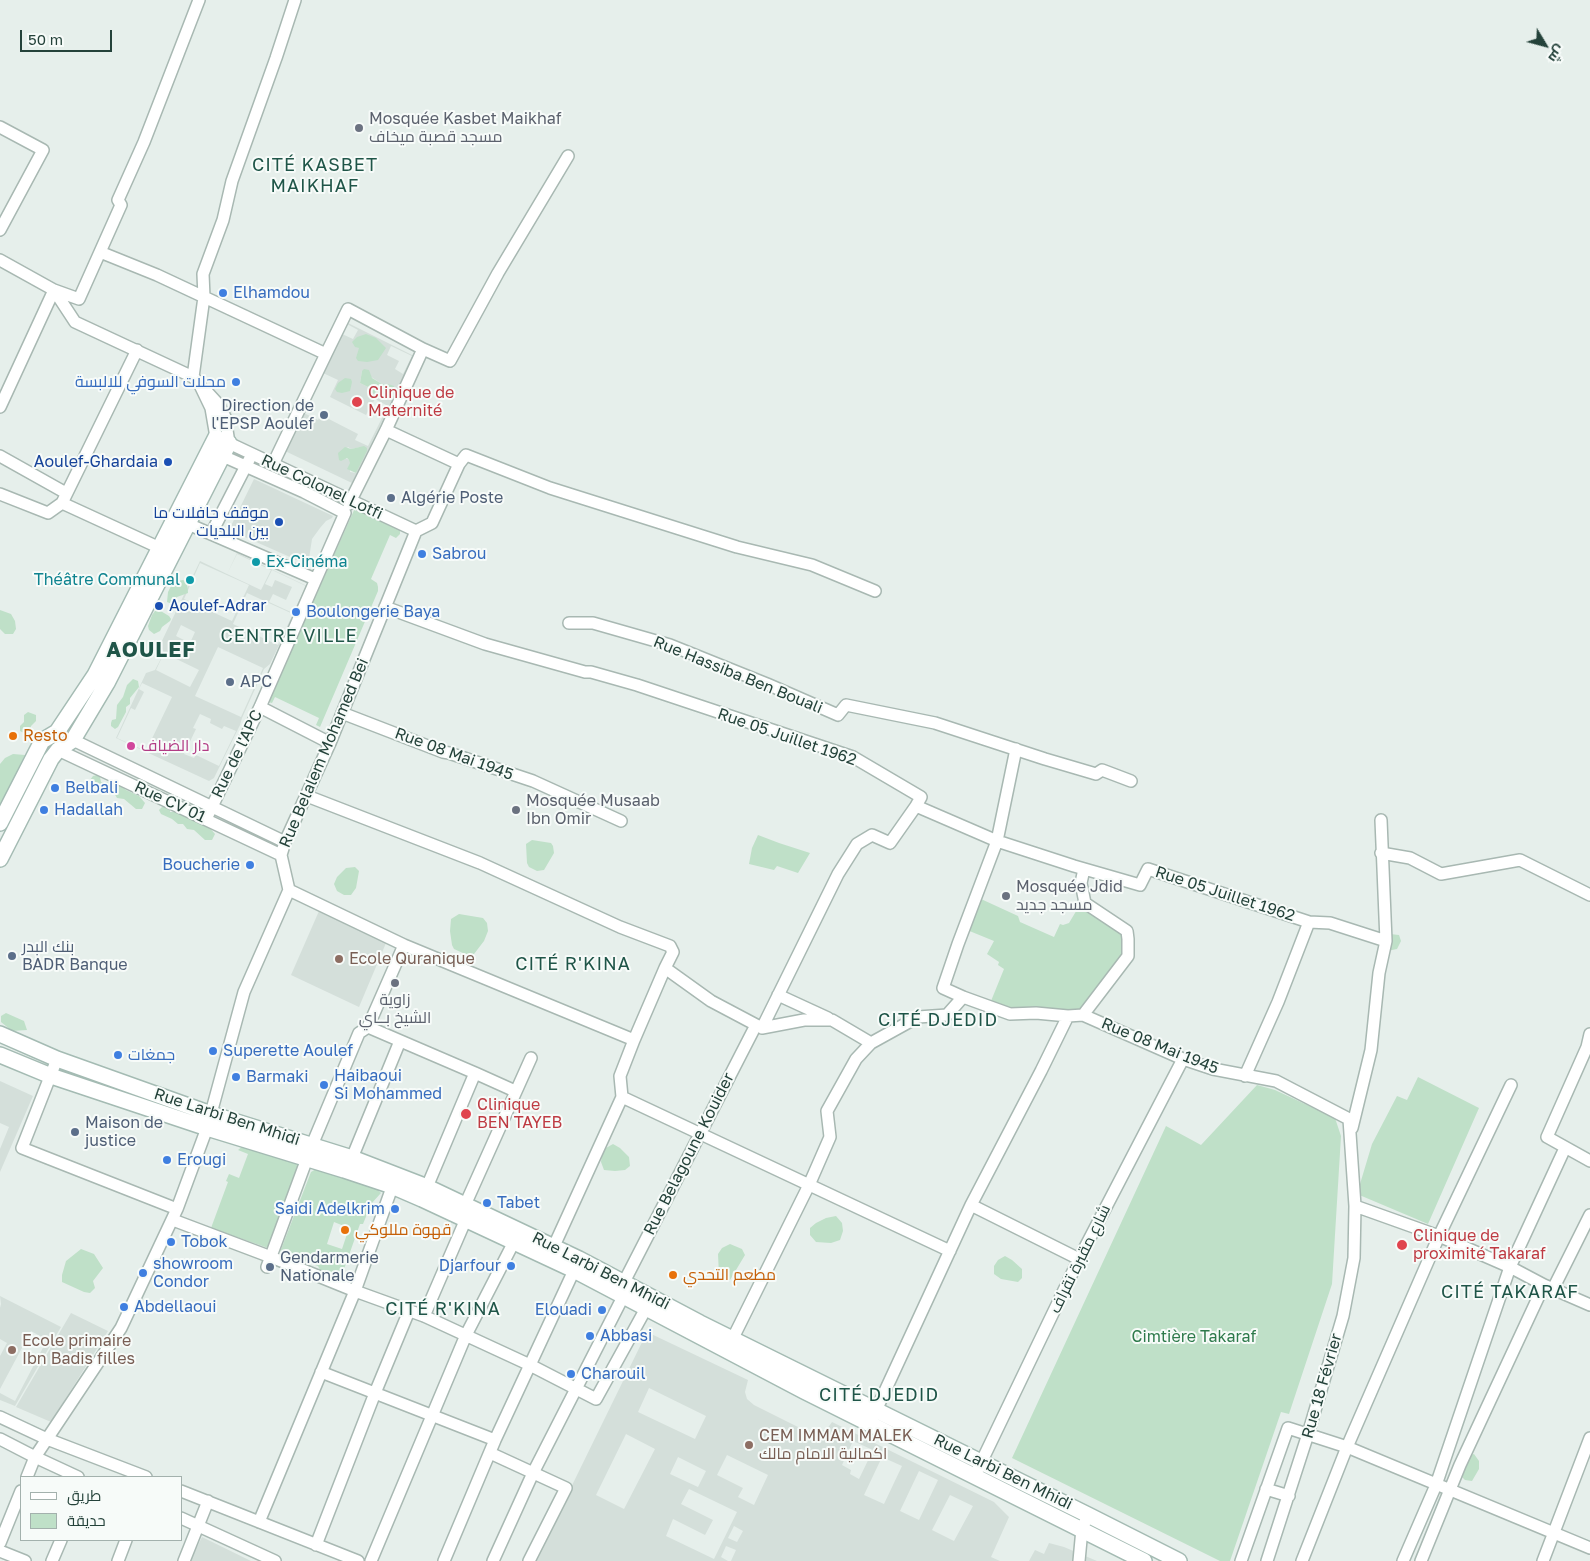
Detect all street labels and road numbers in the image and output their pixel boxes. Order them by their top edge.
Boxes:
street label: Rue Colonel Lotfi [258,450,386,524]
street label: Rue Hassiba Ben Bouali [650,632,826,718]
street label: Rue Belalem Mohamed Bei [275,655,373,851]
street label: Rue 05 Juillet 1962 [715,704,859,770]
street label: Rue de l'APC [207,707,267,801]
street label: Rue 08 Mai 1945 [392,724,516,784]
street label: Rue CV 01 [131,777,209,827]
street label: Rue 05 Juillet 1962 [1153,862,1297,926]
street label: Rue 08 Mai 1945 [1099,1014,1221,1078]
street label: Rue Belagoune Kouider [640,1070,738,1238]
street label: Rue Larbi Ben Mhidi [152,1084,302,1150]
street label: شارع مقبرة تقراف [1045,1202,1115,1316]
street label: Rue Larbi Ben Mhidi [529,1228,673,1314]
street label: Rue 18 Février [1298,1331,1346,1441]
street label: Rue Larbi Ben Mhidi [930,1430,1076,1514]

